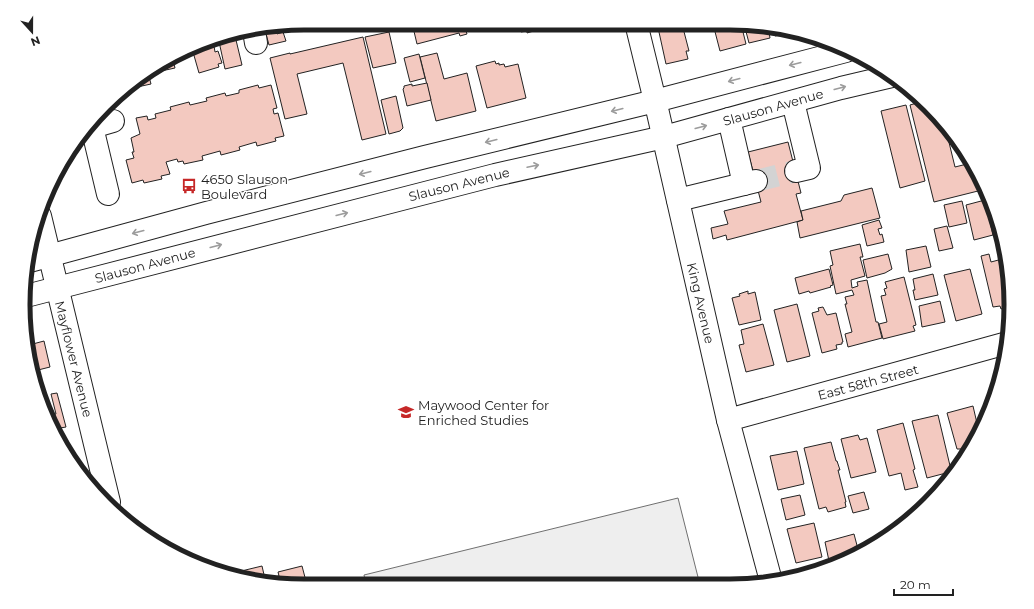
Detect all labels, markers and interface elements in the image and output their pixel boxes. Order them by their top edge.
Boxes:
north arrow [12,12,52,52]
text: N [29,33,42,49]
one-way arrow [789,60,802,68]
one-way arrow [727,77,740,84]
one-way arrow [833,84,846,92]
street label: Slauson Avenue [721,85,825,129]
one-way arrow [611,107,624,115]
one-way arrow [695,123,708,130]
one-way arrow [485,138,498,145]
one-way arrow [526,162,539,170]
street label: Slauson Avenue [407,164,511,204]
one-way arrow [358,169,371,177]
place label: 4650 Slauson Boulevard [201,171,288,202]
bus stop icon: 4650 Slauson Boulevard [180,177,198,195]
one-way arrow [335,209,348,217]
one-way arrow [132,229,145,236]
one-way arrow [209,242,222,249]
street label: Slauson Avenue [93,244,197,286]
street label: King Avenue [684,261,718,345]
street label: Mayflower Avenue [52,299,96,419]
street label: East 58th Street [816,361,920,403]
place label: Maywood Center for Enriched Studies [418,397,549,428]
school or university icon: Maywood Center for Enriched Studies [397,403,415,421]
scale bar [894,571,953,597]
text: 20 m [900,577,931,592]

